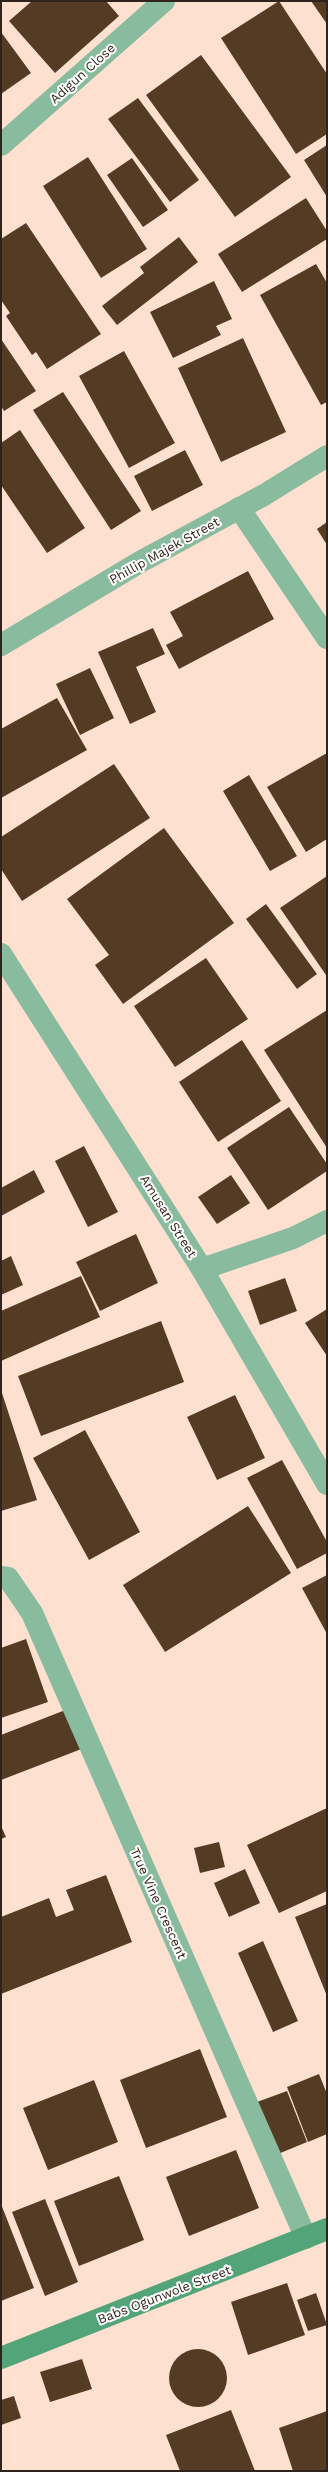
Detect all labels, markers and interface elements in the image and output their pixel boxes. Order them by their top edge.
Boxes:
street label: Adigun Close [47,40,118,107]
street label: Phillip Majek Street [107,514,222,587]
street label: Amusan Street [137,1172,200,1261]
street label: True Vine Crescent [127,1845,190,1962]
street label: Babs Ogunwole Street [95,2262,233,2327]

